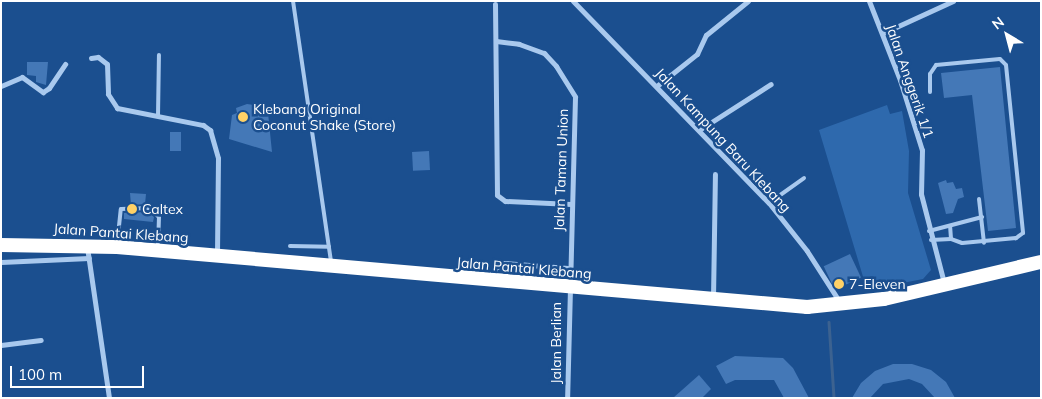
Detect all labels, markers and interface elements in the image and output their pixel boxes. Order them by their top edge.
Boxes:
north arrow [982,10,1032,60]
text: N [988,13,1008,33]
street label: Jalan Anggerik 1/1 [883,22,937,140]
street label: Jalan Kampung Baru Klebang [652,64,794,216]
place label: Klebang Original Coconut Shake (Store) [253,101,396,134]
street label: Jalan Taman Union [550,108,572,232]
marker: Klebang Original Coconut Shake (Store) [237,111,249,123]
place label: Caltex [142,201,183,217]
marker: Caltex [126,203,138,215]
street label: Jalan Pantai Klebang [53,220,189,246]
street label: Jalan Pantai Klebang [456,254,592,282]
place label: 7-Eleven [849,276,906,292]
marker: 7-Eleven [833,278,845,290]
street label: Jalan Berlian [548,302,564,384]
scale bar [12,356,146,388]
text: 100 m [18,365,62,384]

